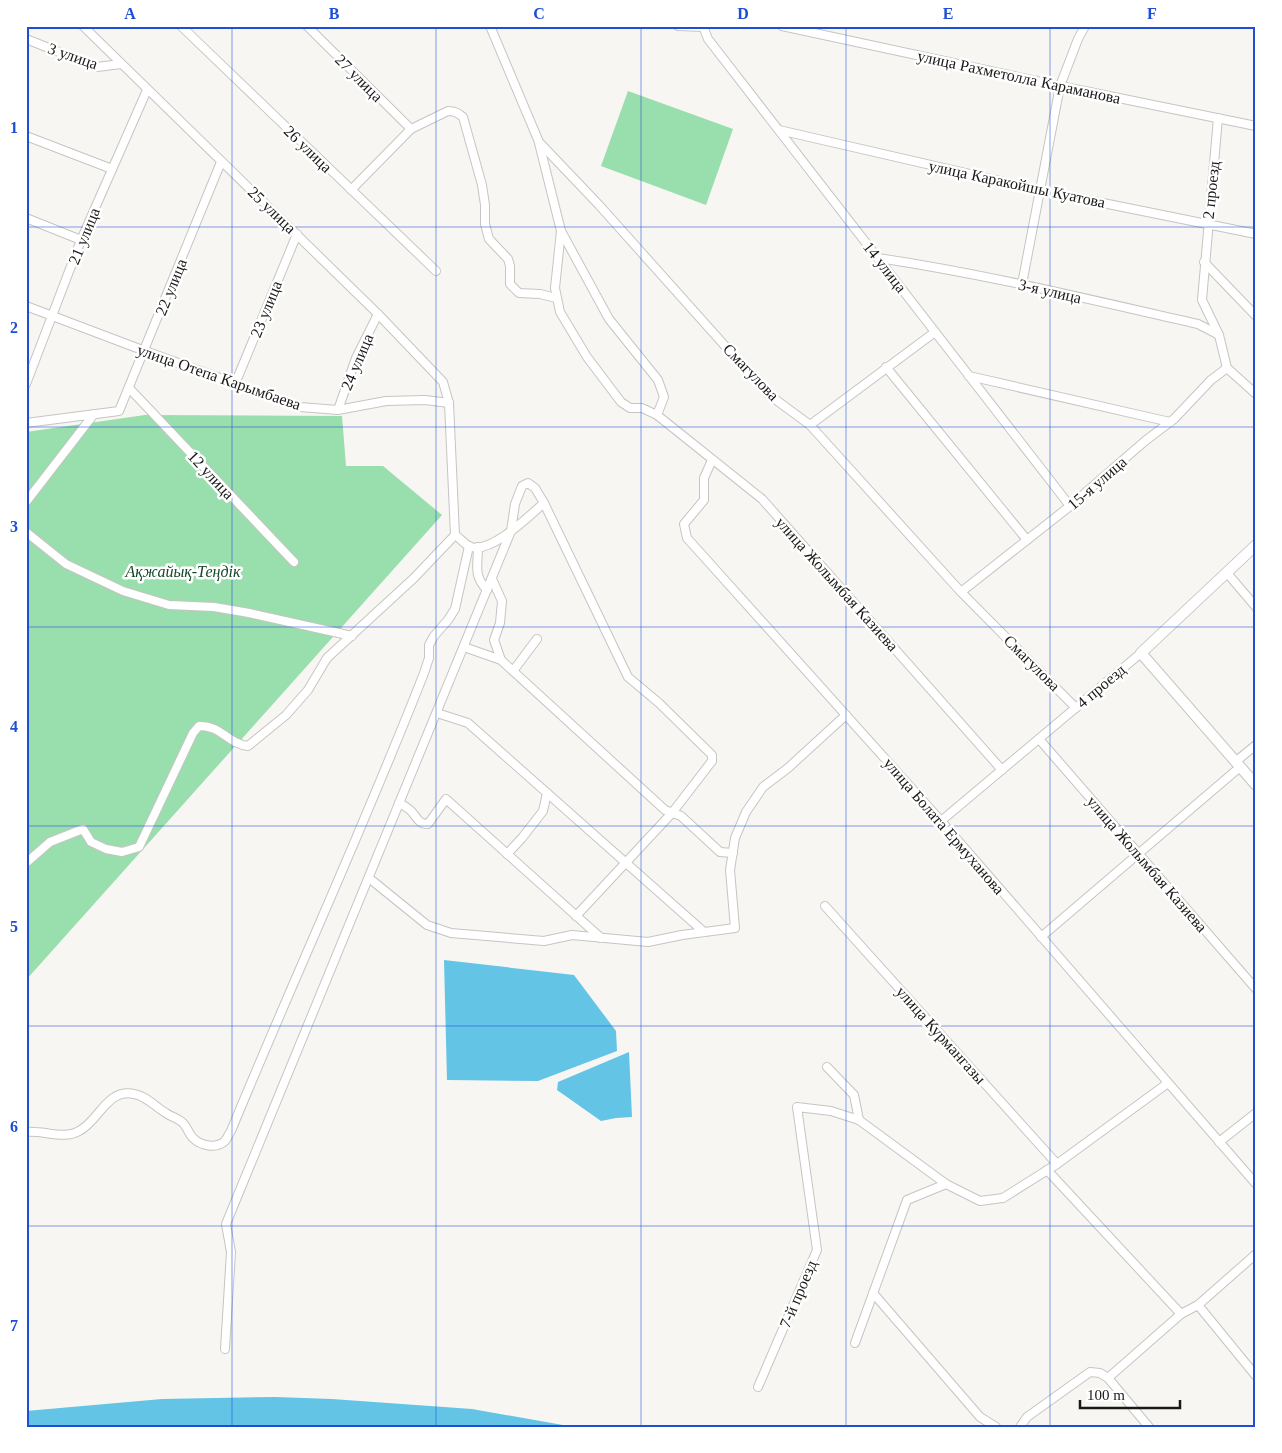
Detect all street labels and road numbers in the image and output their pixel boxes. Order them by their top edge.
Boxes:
street label: 3 улица [46,40,100,73]
street label: улица Рахметолла Караманова [916,47,1122,108]
street label: 27 улица [331,51,386,106]
street label: 26 улица [280,122,335,177]
street label: улица Каракойшы Куатова [927,157,1107,212]
street label: 2 проезд [1200,160,1223,220]
street label: 25 улица [244,183,299,238]
street label: 21 улица [65,205,104,267]
street label: 14 улица [859,238,910,296]
street label: 22 улица [152,256,191,318]
street label: 3-я улица [1017,275,1083,307]
street label: 23 улица [247,278,286,340]
street label: 24 улица [338,331,377,393]
street label: Смагулова [719,340,782,405]
street label: улица Отепа Карымбаева [135,341,303,414]
street label: 12 улица [184,447,238,503]
street label: 15-я улица [1064,453,1130,514]
street label: улица Жолымбая Казиева [772,514,902,655]
street label: Смагулова [1000,632,1063,695]
street label: 4 проезд [1073,661,1129,712]
street label: улица Болата Ермуханова [879,754,1008,898]
street label: улица Жолымбая Казиева [1083,793,1211,936]
street label: улица Курмангазы [892,983,989,1088]
street label: 7-й проезд [776,1257,821,1331]

